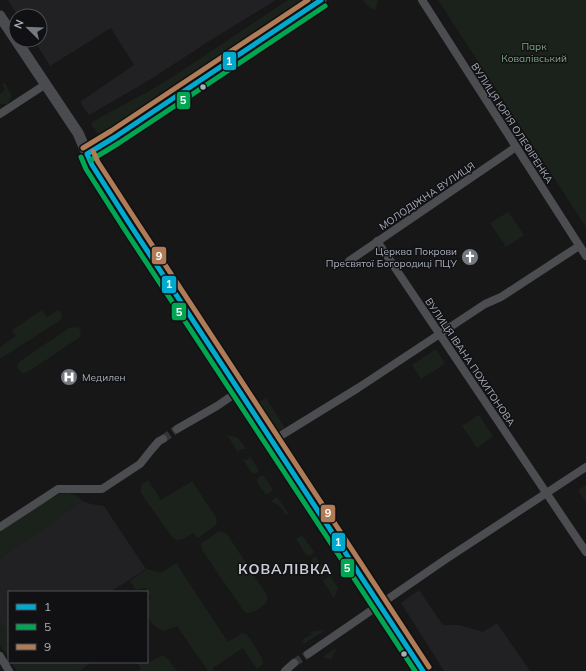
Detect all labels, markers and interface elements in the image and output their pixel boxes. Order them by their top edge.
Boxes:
north arrow [8,8,48,48]
text: N [11,18,27,31]
park label: Парк Ковалівський [501,40,567,65]
line badge: 1 [222,51,237,71]
text: 1 [226,54,233,68]
street label: ВУЛИЦЯ ЮРІЯ ОЛЕФІРЕНКА [468,60,556,186]
unlabelled marker [198,82,208,92]
line badge: 5 [176,91,191,110]
text: 5 [180,93,187,107]
street label: МОЛОДІЖНА ВУЛИЦЯ [377,159,477,233]
place label: Церква Покрови Пресвятої Богородиці ПЦУ [326,245,457,270]
line badge: 9 [151,246,167,265]
church icon: Церква Покрови Пресвятої Богородиці ПЦУ [460,247,480,267]
text: 9 [156,249,163,263]
line badge: 1 [161,275,177,294]
text: 1 [166,277,173,291]
street label: ВУЛИЦЯ ІВАНА ПОХИТОНОВА [422,295,518,429]
line badge: 5 [171,302,187,321]
text: 5 [176,305,183,319]
hospital icon: Медилен [59,367,79,387]
place label: Медилен [82,371,126,384]
line badge: 9 [320,504,336,523]
text: 9 [325,506,332,520]
line badge: 1 [331,532,346,552]
text: 1 [335,535,342,549]
line badge: 5 [340,558,355,578]
district label: КОВАЛІВКА [238,560,332,578]
text: 5 [344,561,351,575]
legend [8,591,148,663]
text: 1 [44,599,51,614]
text: 5 [44,619,51,634]
text: 9 [44,639,51,654]
unlabelled marker [399,649,409,659]

